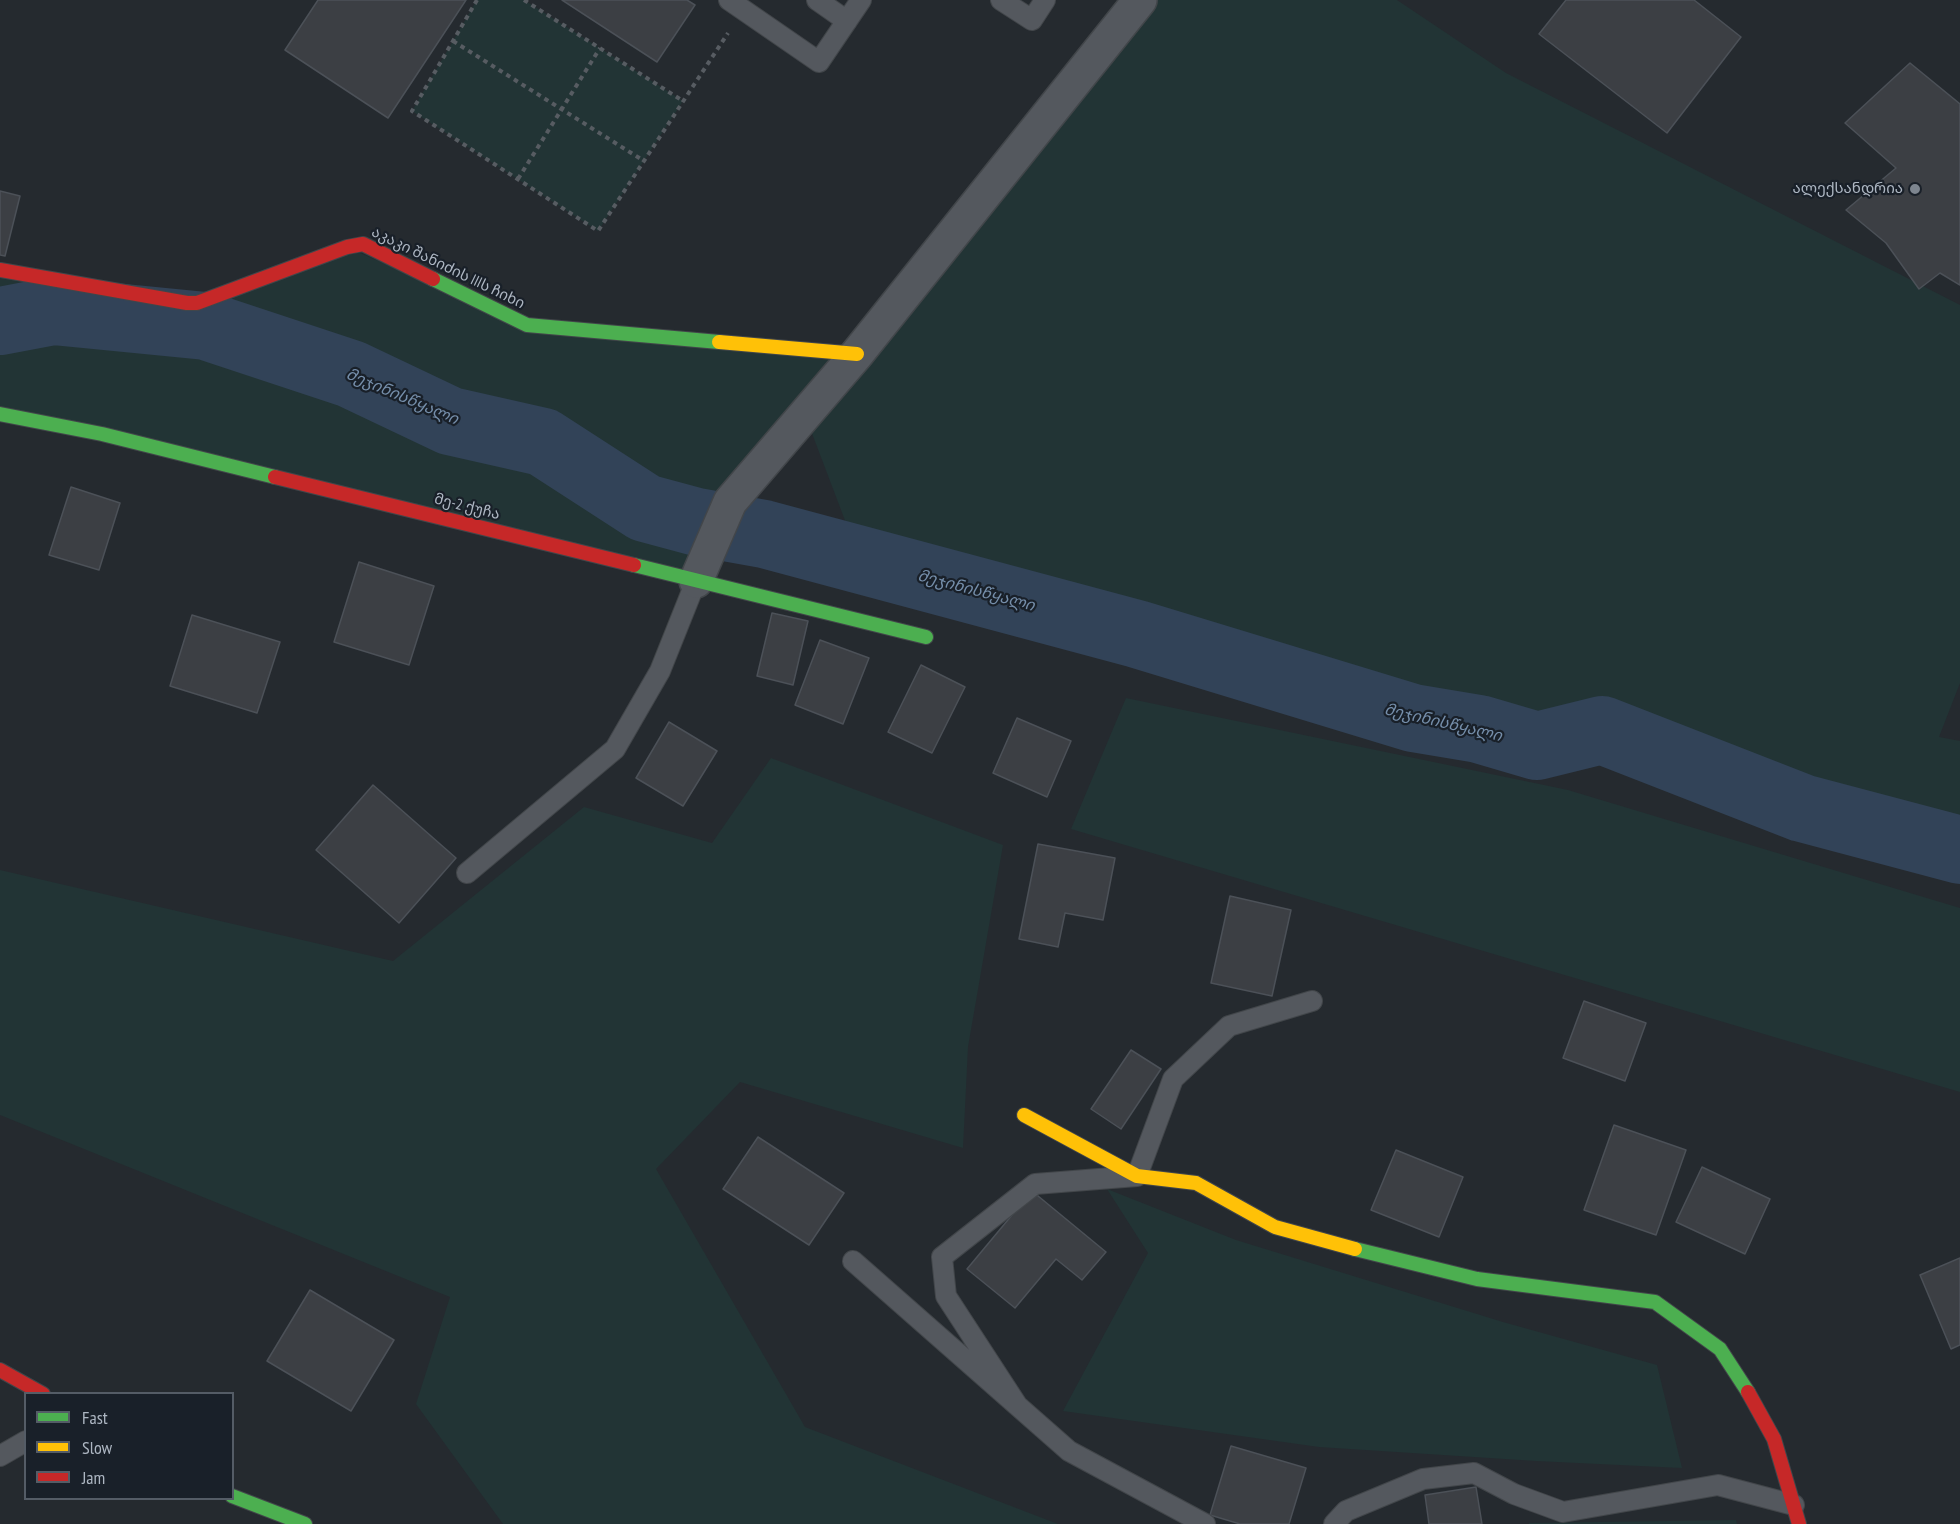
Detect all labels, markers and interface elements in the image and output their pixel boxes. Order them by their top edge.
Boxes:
place label: ალექსანდრია [1792,180,1903,198]
marker: ალექსანდრია [1908,182,1922,196]
street label: აკაკი შანიძის IIIს ჩიხი [368,223,528,313]
water label: მეჯინისწყალი [343,365,461,429]
street label: მე-2 ქუჩა [432,490,502,524]
water label: მეჯინისწყალი [915,566,1037,616]
water label: მეჯინისწყალი [1382,700,1504,746]
legend [24,1392,234,1500]
text: Fast [82,1406,108,1429]
text: Slow [82,1436,112,1459]
text: Jam [82,1466,105,1489]

